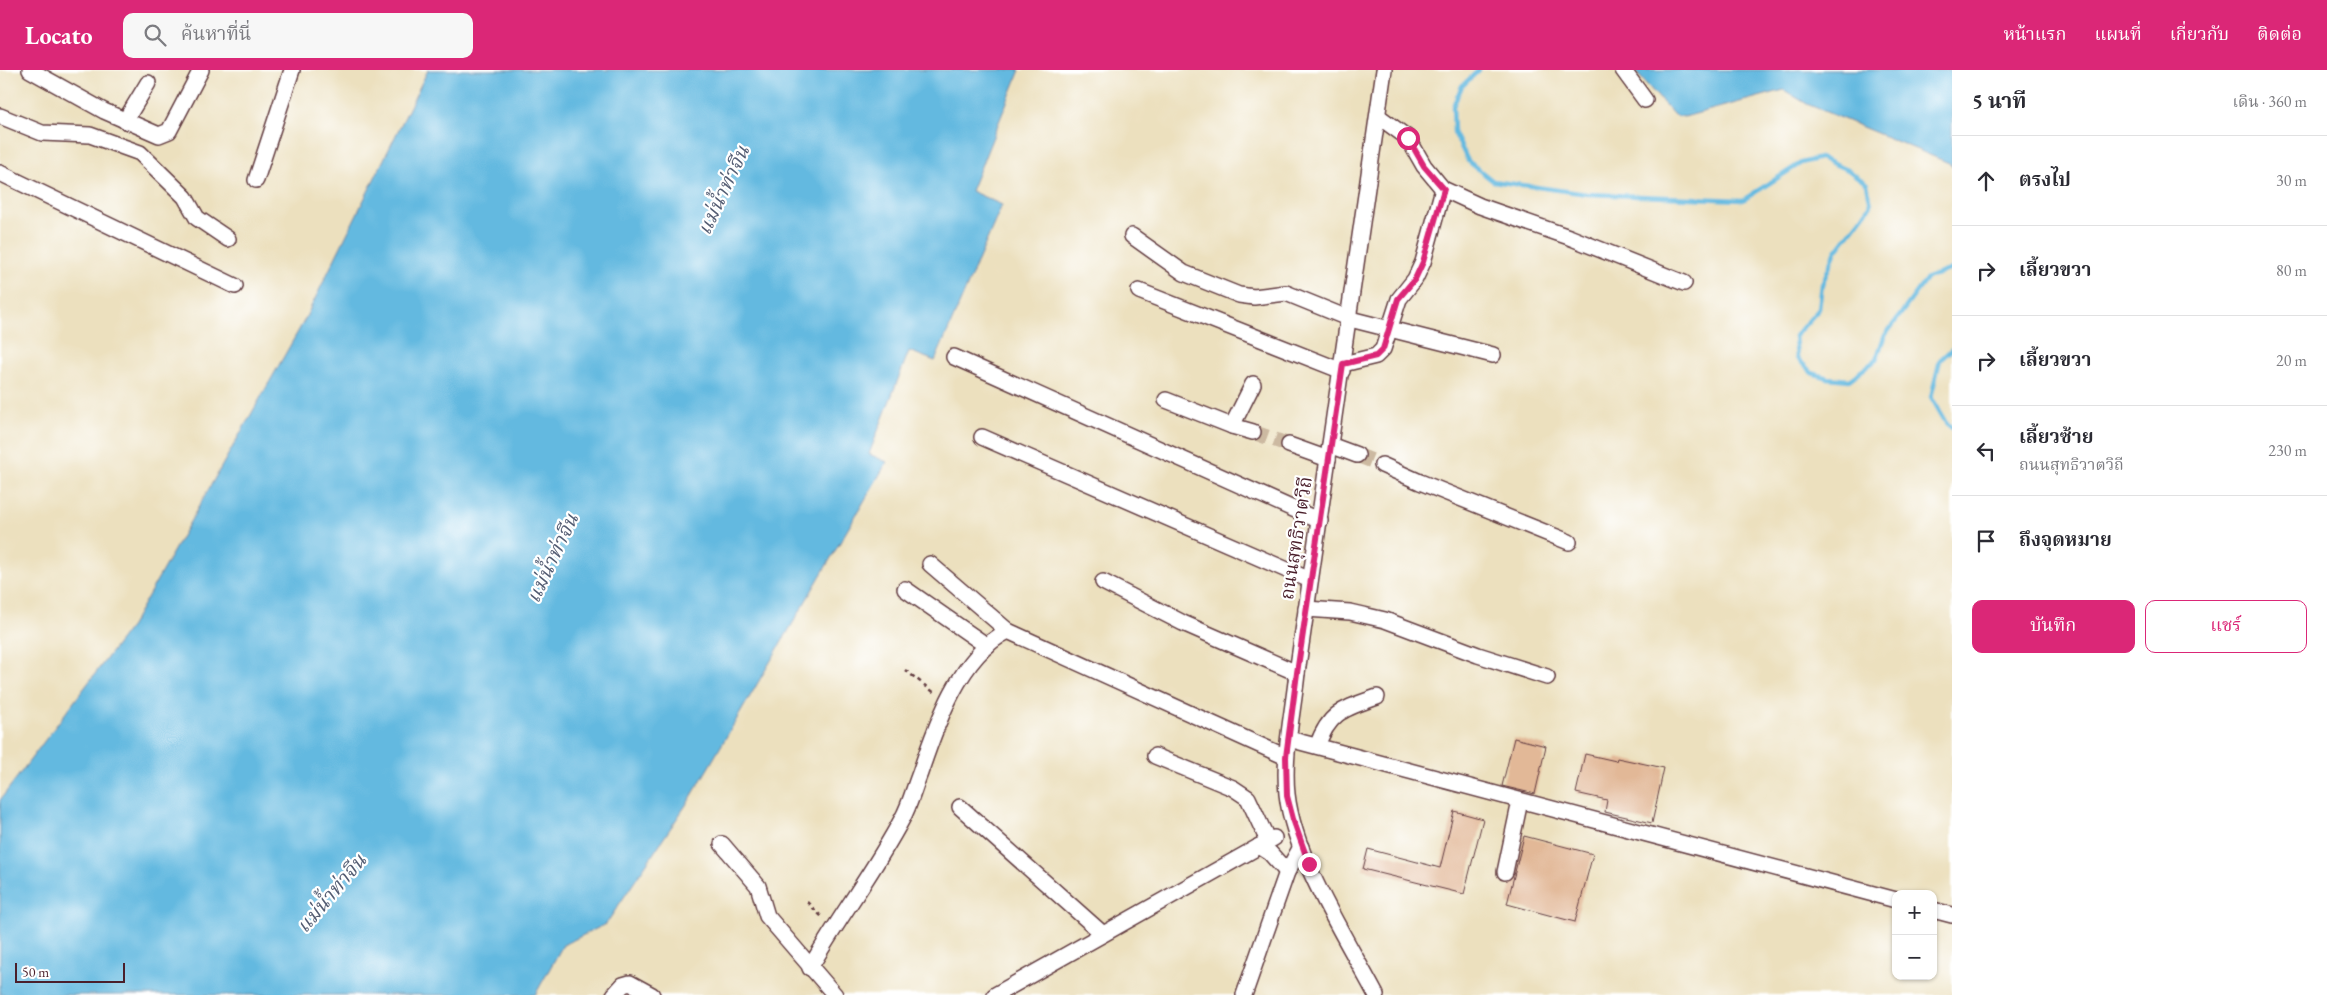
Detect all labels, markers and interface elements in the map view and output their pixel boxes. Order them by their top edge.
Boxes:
search box [123,13,473,58]
text: Locato [25,20,93,51]
icon: search [141,21,169,49]
text: ค้นหาที่นี่ [181,21,251,46]
text: หน้าแรก [2003,22,2066,45]
text: แผนที่ [2094,22,2142,45]
text: เกี่ยวกับ [2170,22,2229,45]
text: ติดต่อ [2257,22,2302,45]
text: 5 นาที [1972,87,2026,114]
text: เดิน · 360 m [2232,91,2307,112]
route start [1397,127,1420,150]
water label: แม่น้ำท่าจีน [689,140,755,239]
icon: ahead [1972,167,2000,195]
text: ตรงไป [2019,167,2071,192]
text: 30 m [2276,170,2307,191]
icon: right [1972,257,2000,285]
text: เลี้ยวขวา [2019,257,2091,282]
text: 80 m [2276,260,2307,281]
icon: right [1972,347,2000,375]
text: เลี้ยวขวา [2019,347,2091,372]
text: 20 m [2276,350,2307,371]
text: เลี้ยวซ้าย [2019,424,2093,449]
icon: left [1972,437,2000,465]
text: 230 m [2268,440,2307,461]
text: ถนนสุทธิวาตวิถี [2019,454,2124,475]
street label: ถนนสุทธิวาตวิถี [1274,475,1318,601]
water label: แม่น้ำท่าจีน [518,508,584,607]
icon: arrive [1972,527,2000,555]
text: ถึงจุดหมาย [2019,527,2112,552]
button: บันทึก [1972,600,2135,653]
button: แชร์ [2145,600,2307,653]
water label: แม่น้ำท่าจีน [289,846,372,938]
route end [1298,853,1321,876]
map controls [1892,890,1937,980]
button: + [1892,890,1937,935]
button: − [1892,935,1937,980]
scale bar [15,960,125,983]
text: 50 m [22,963,49,981]

